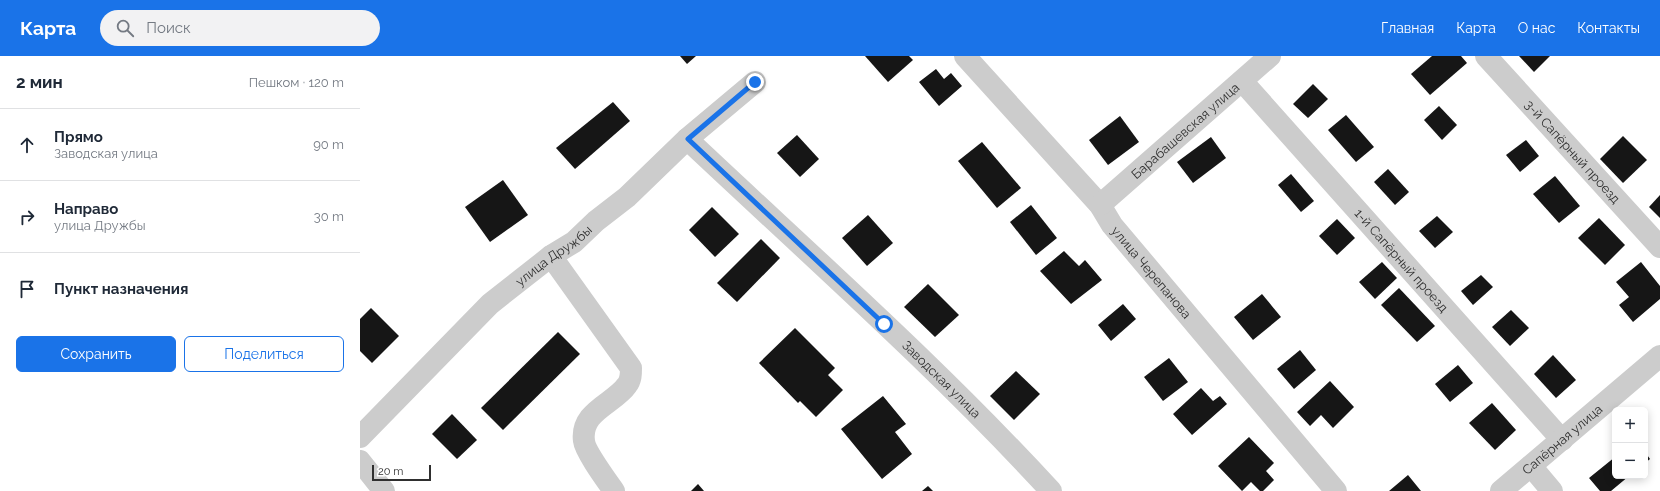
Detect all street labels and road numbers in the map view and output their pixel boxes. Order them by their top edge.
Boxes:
street label: Барабашевская улица [1128,80,1242,182]
street label: 3-й Сапёрный проезд [1522,97,1624,207]
street label: 1-й Сапёрный проезд [1352,206,1451,315]
street label: улица Дружбы [513,222,595,289]
street label: улица Черепанова [1108,223,1194,322]
street label: Заводская улица [899,338,984,421]
street label: Сапёрная улица [1519,401,1605,478]

